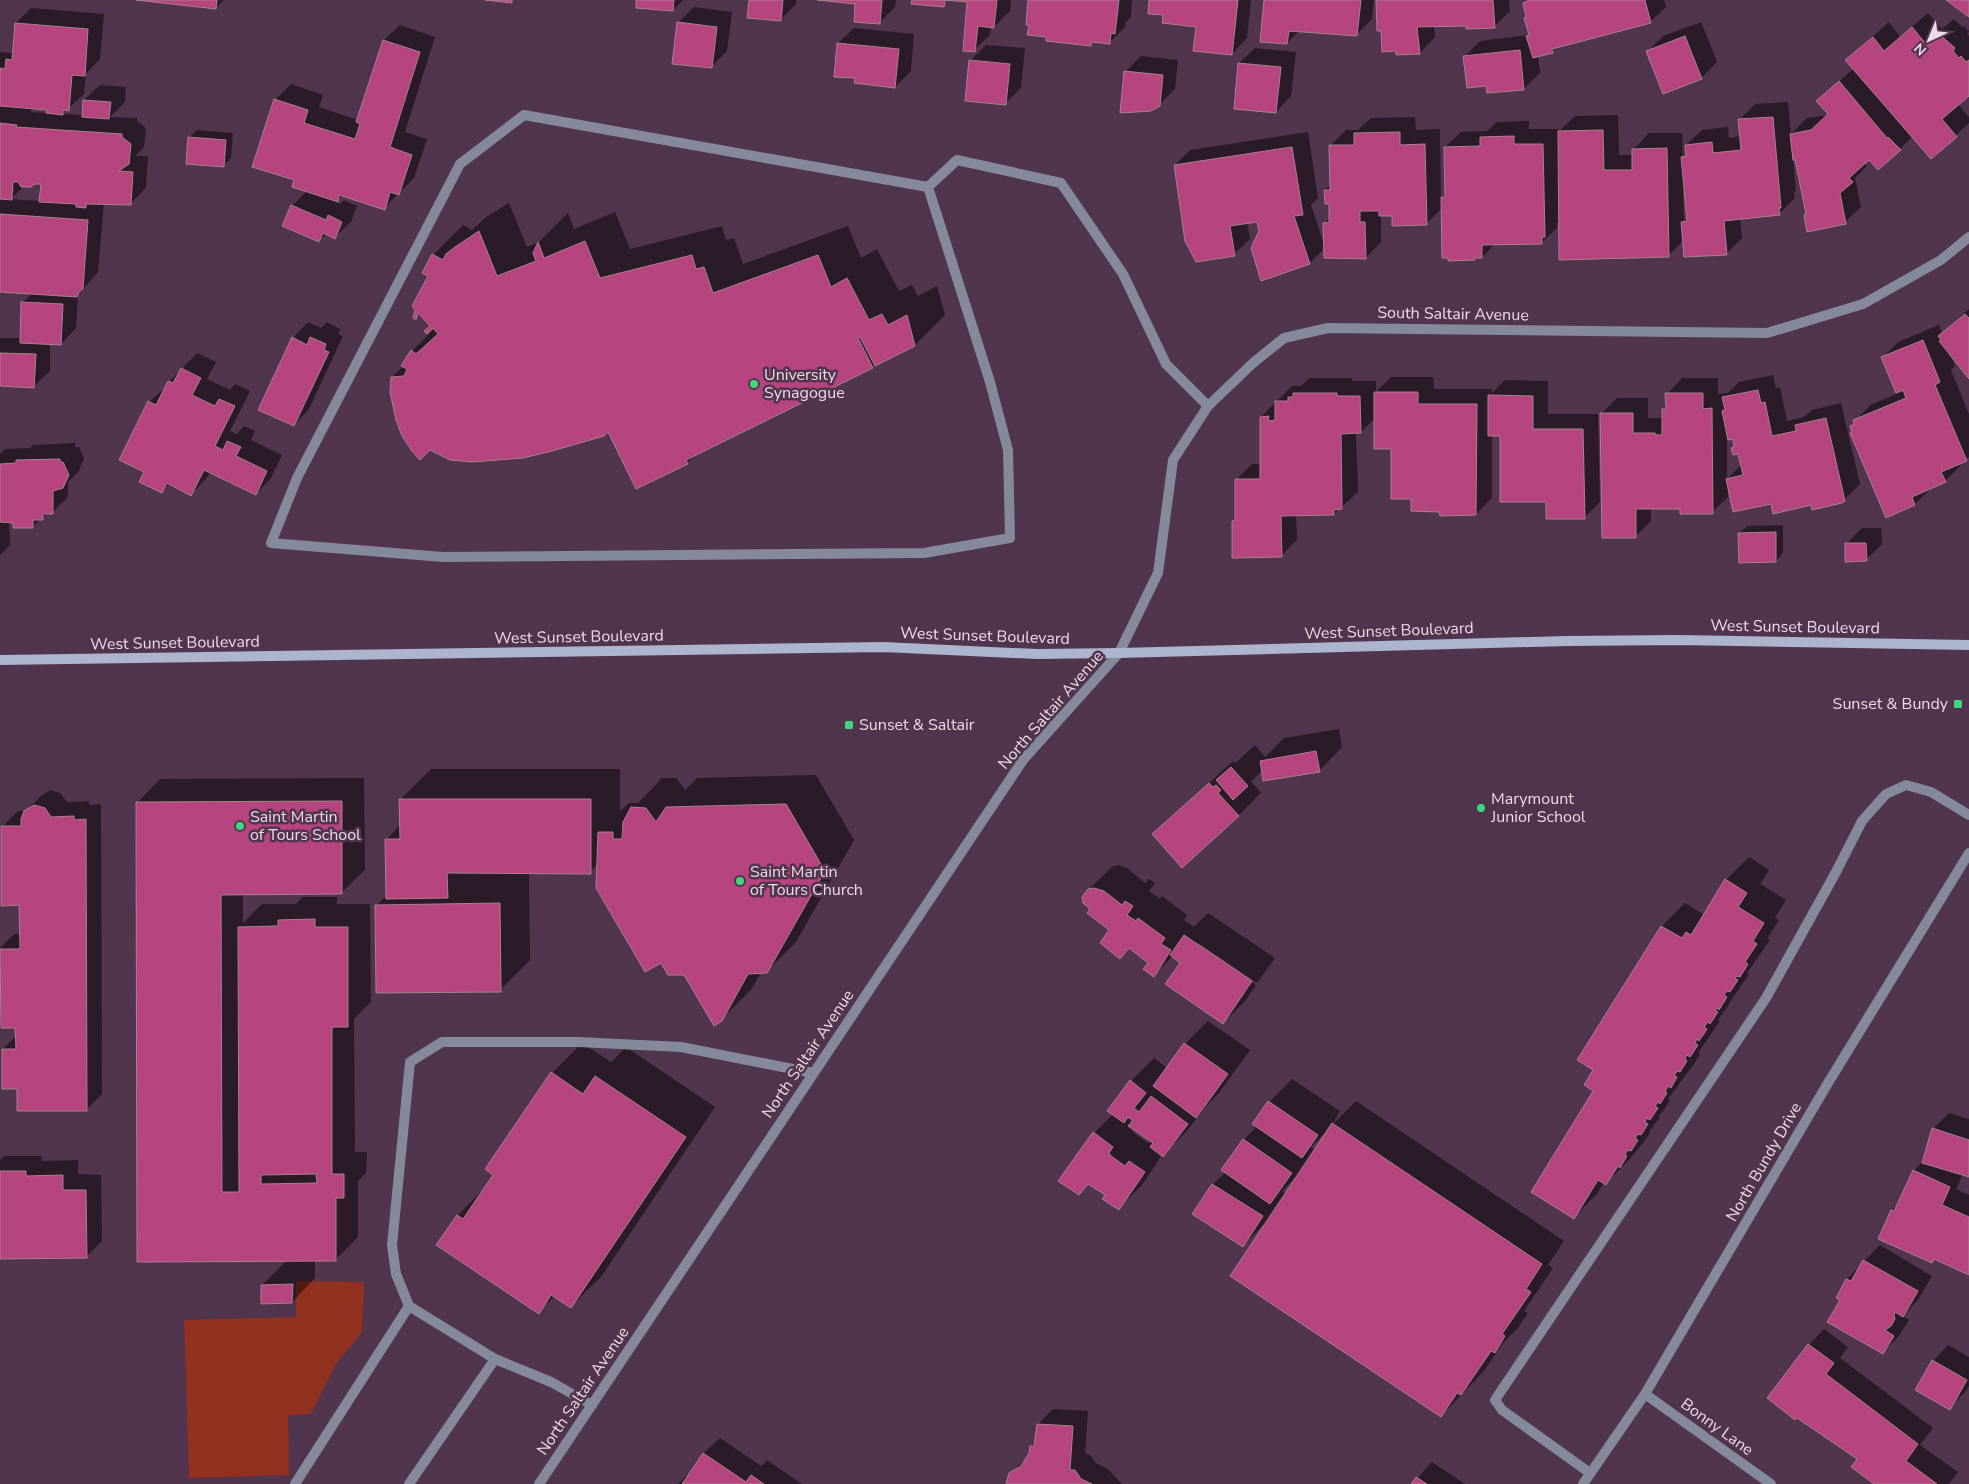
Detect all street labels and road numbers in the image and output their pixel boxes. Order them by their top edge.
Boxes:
street label: South Saltair Avenue [1377,302,1529,326]
street label: West Sunset Boulevard [1710,615,1880,639]
street label: West Sunset Boulevard [1304,617,1474,645]
street label: West Sunset Boulevard [900,622,1070,650]
street label: West Sunset Boulevard [494,625,664,649]
street label: West Sunset Boulevard [90,631,260,655]
street label: North Saltair Avenue [993,646,1109,774]
street label: North Saltair Avenue [757,985,859,1123]
street label: North Bundy Drive [1721,1098,1807,1226]
street label: North Saltair Avenue [532,1322,634,1460]
street label: Bonny Lane [1676,1393,1758,1461]

